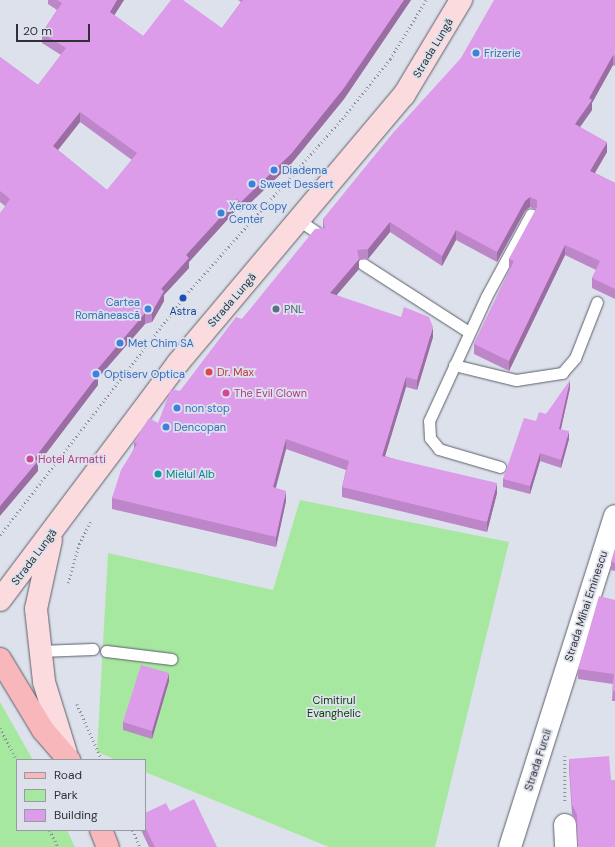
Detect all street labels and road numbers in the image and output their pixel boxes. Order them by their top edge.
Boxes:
street label: Strada Lungă [410,16,456,80]
street label: Strada Lungă [205,270,259,330]
street label: Strada Lungă [9,526,59,588]
street label: Strada Mihai Eminescu [562,549,610,663]
street label: Strada Furcii [522,727,554,793]

